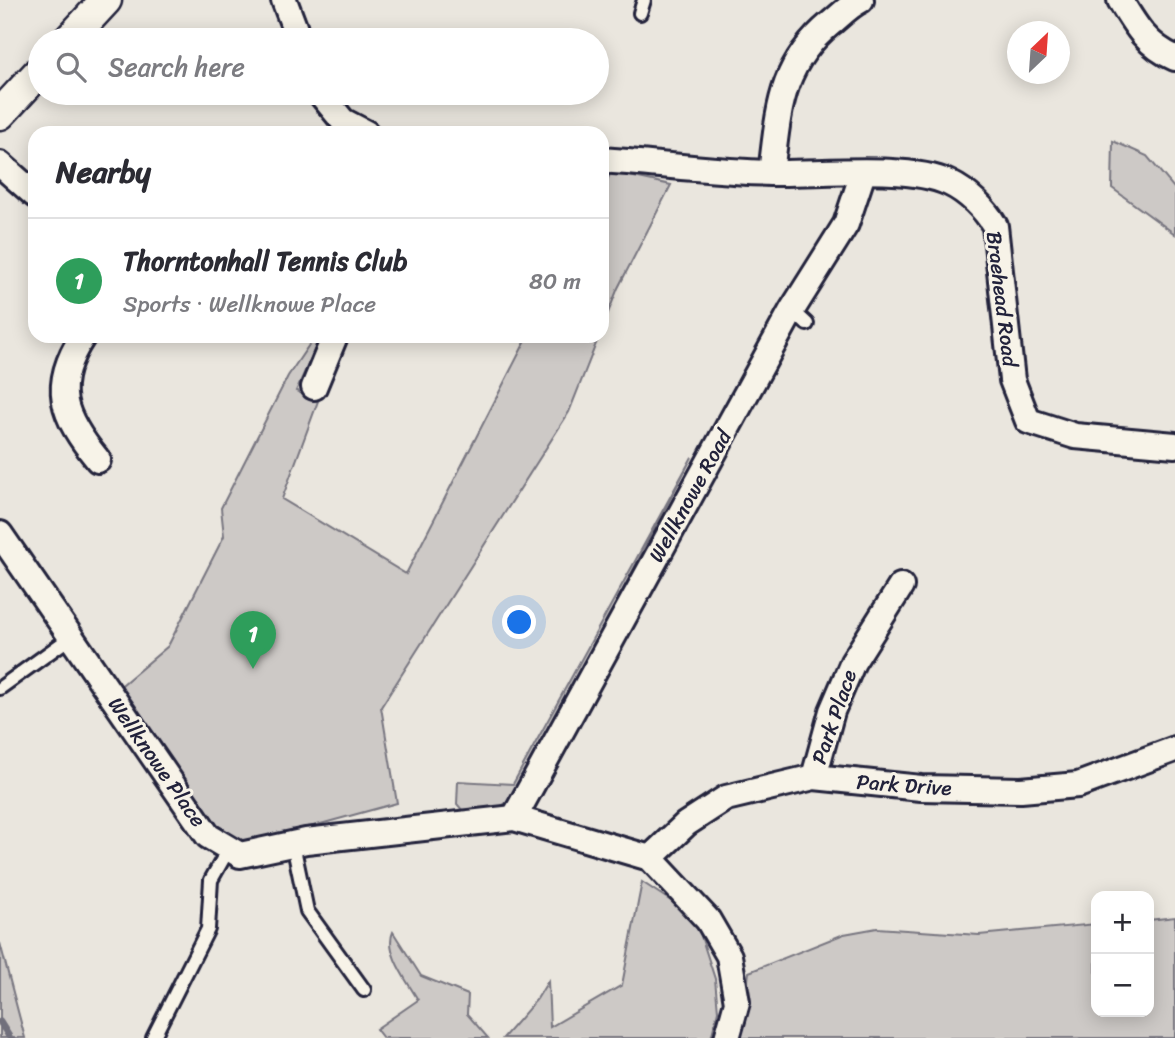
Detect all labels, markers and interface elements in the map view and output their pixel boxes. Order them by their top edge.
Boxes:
north arrow [1007,21,1070,84]
search box [28,28,609,105]
text: Search here [108,44,245,90]
icon: search [52,48,90,86]
text: Nearby [56,145,151,199]
street label: Braehead Road [975,229,1029,371]
text: Thorntonhall Tennis Club [123,238,407,284]
text: 1 [74,261,84,302]
text: 80 m [529,261,581,302]
text: Sports · Wellknowe Place [123,284,376,325]
street label: Wellknowe Road [638,421,743,570]
your location [502,605,536,639]
pin: 1 [230,611,276,669]
street label: Park Place [800,664,868,770]
street label: Wellknowe Place [98,689,216,836]
street label: Park Drive [855,763,953,807]
map controls [1091,891,1154,1017]
button: + [1091,891,1154,954]
button: − [1091,954,1154,1017]

